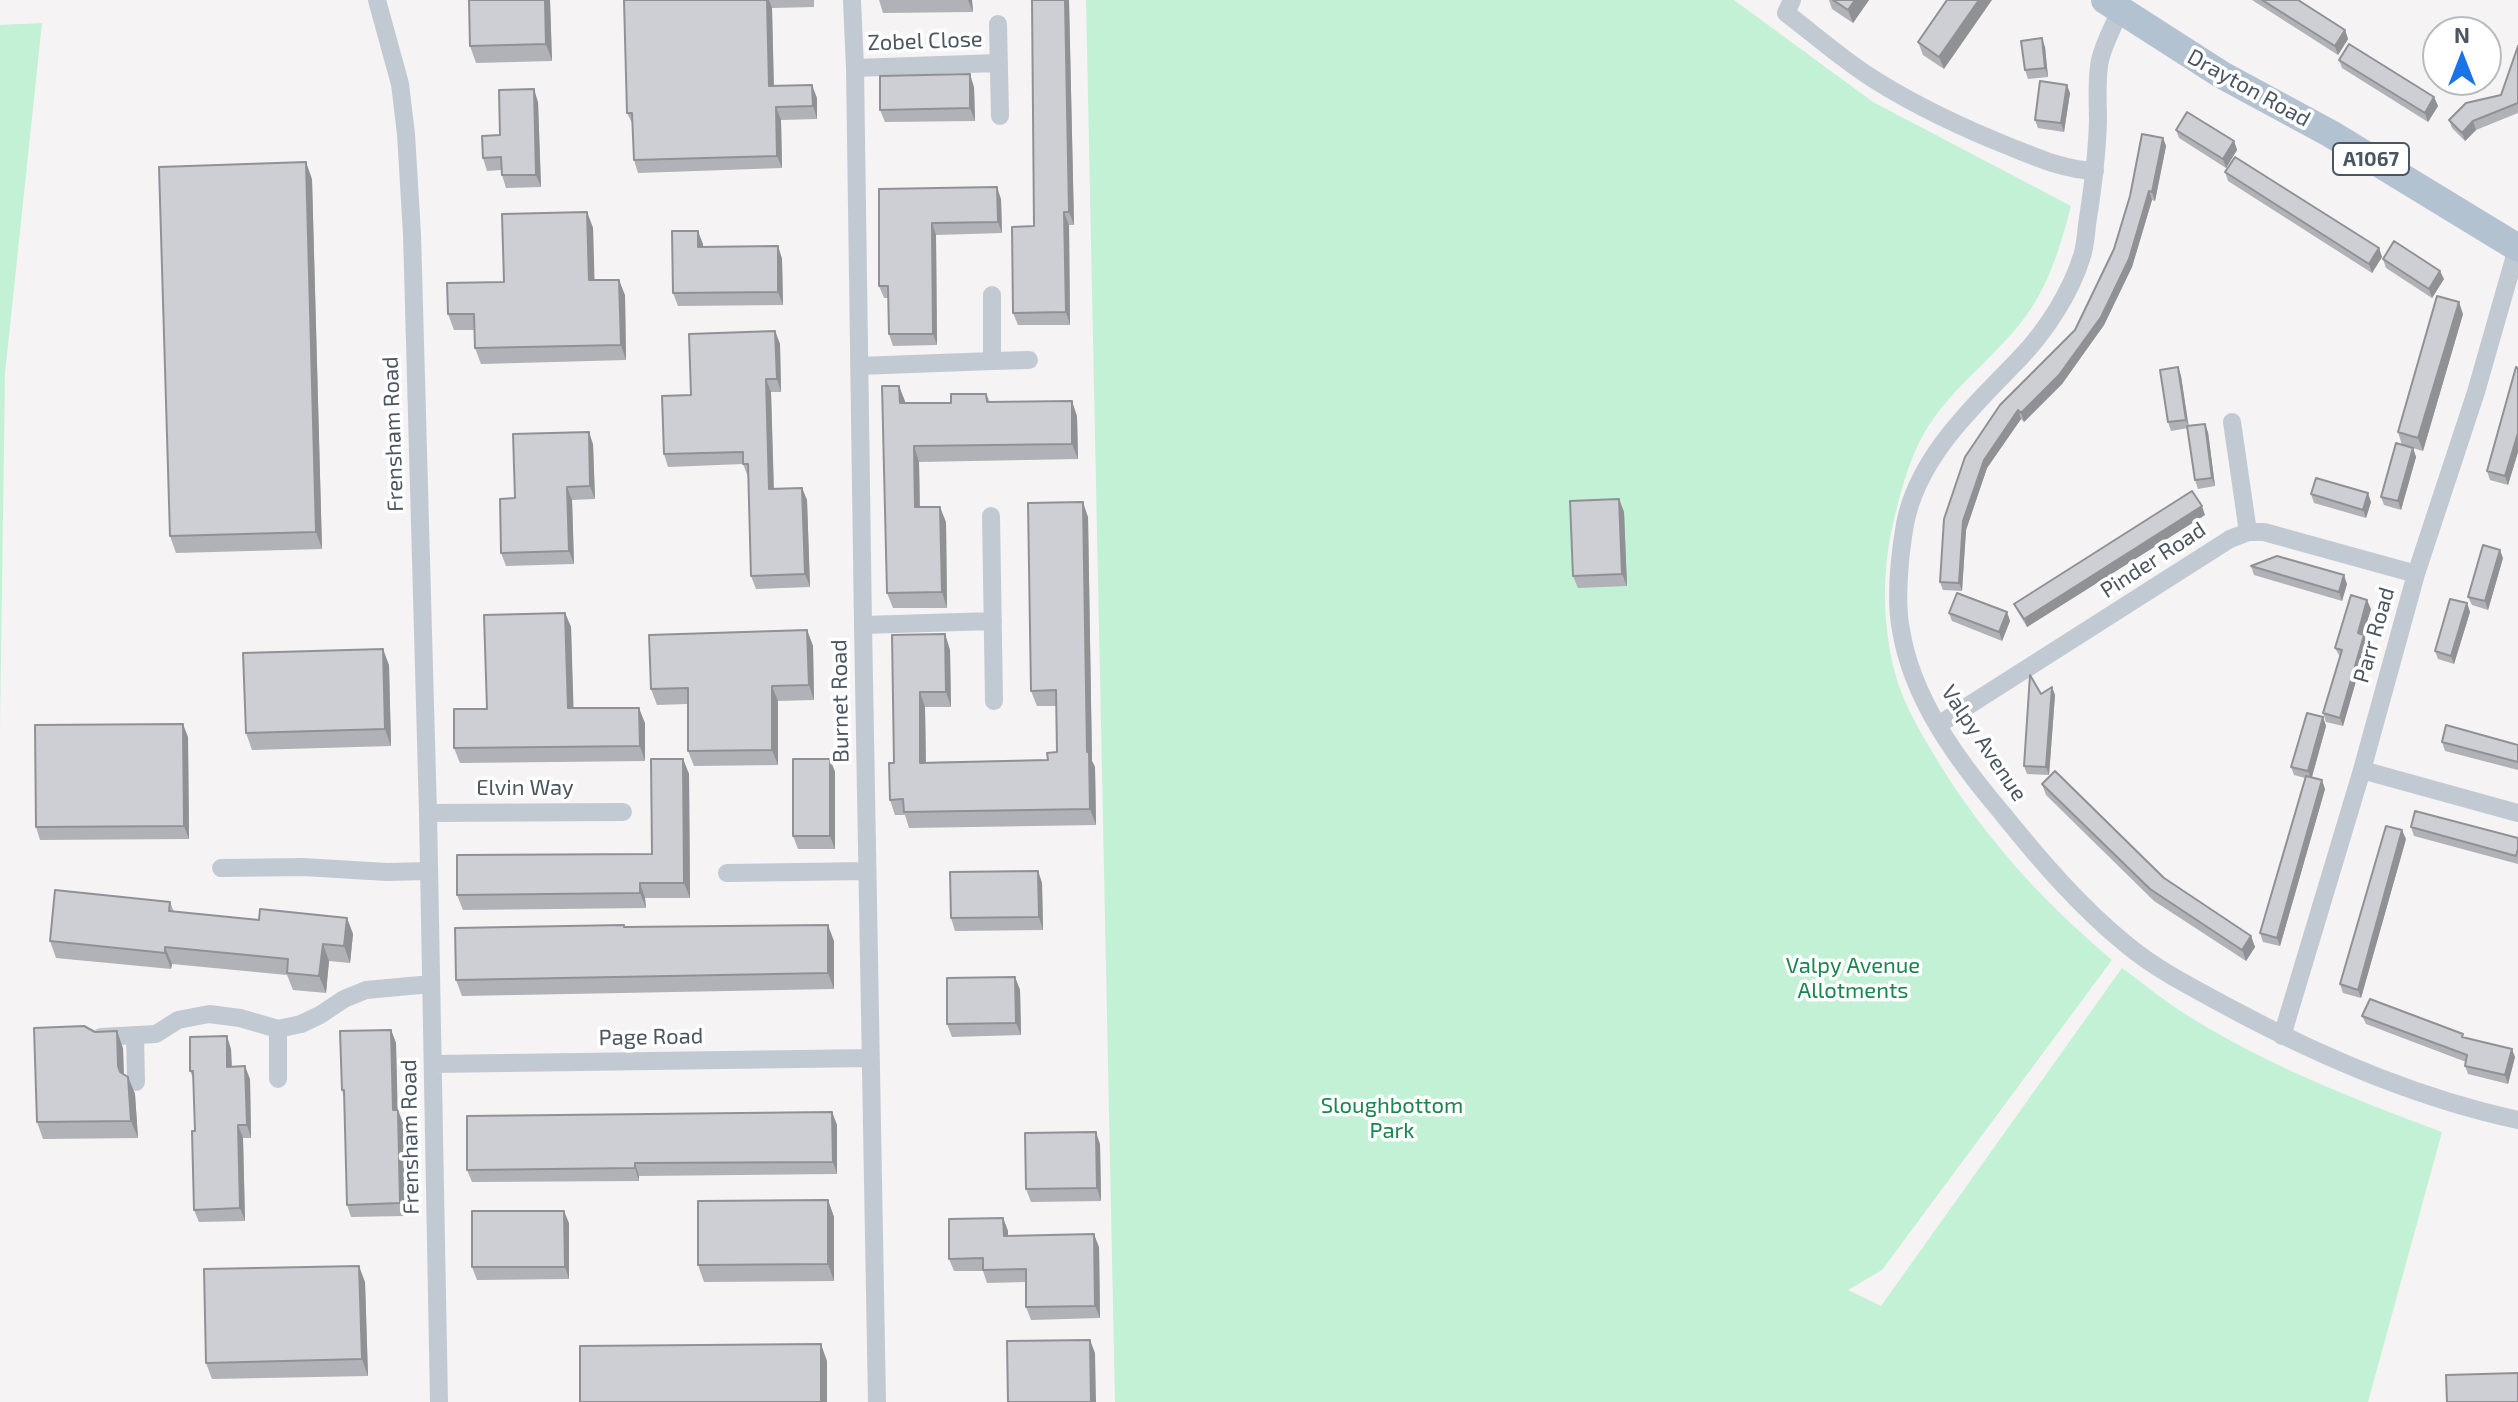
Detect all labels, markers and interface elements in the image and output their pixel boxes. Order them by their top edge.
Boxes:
north arrow [2422,16,2502,96]
text: N [2454,21,2470,47]
street label: Zobel Close [867,26,983,56]
street label: Drayton Road [2183,43,2315,133]
road number: A1067 [2333,143,2409,175]
street label: Frensham Road [377,356,409,512]
street label: Pinder Road [2095,516,2211,604]
street label: Parr Road [2348,584,2400,686]
street label: Burnet Road [826,639,854,763]
street label: Valpy Avenue [1936,680,2032,806]
street label: Elvin Way [476,775,574,801]
park label: Valpy Avenue Allotments [1786,953,1920,1004]
street label: Page Road [599,1023,703,1051]
street label: Frensham Road [395,1059,425,1215]
park label: Sloughbottom Park [1321,1093,1463,1144]

